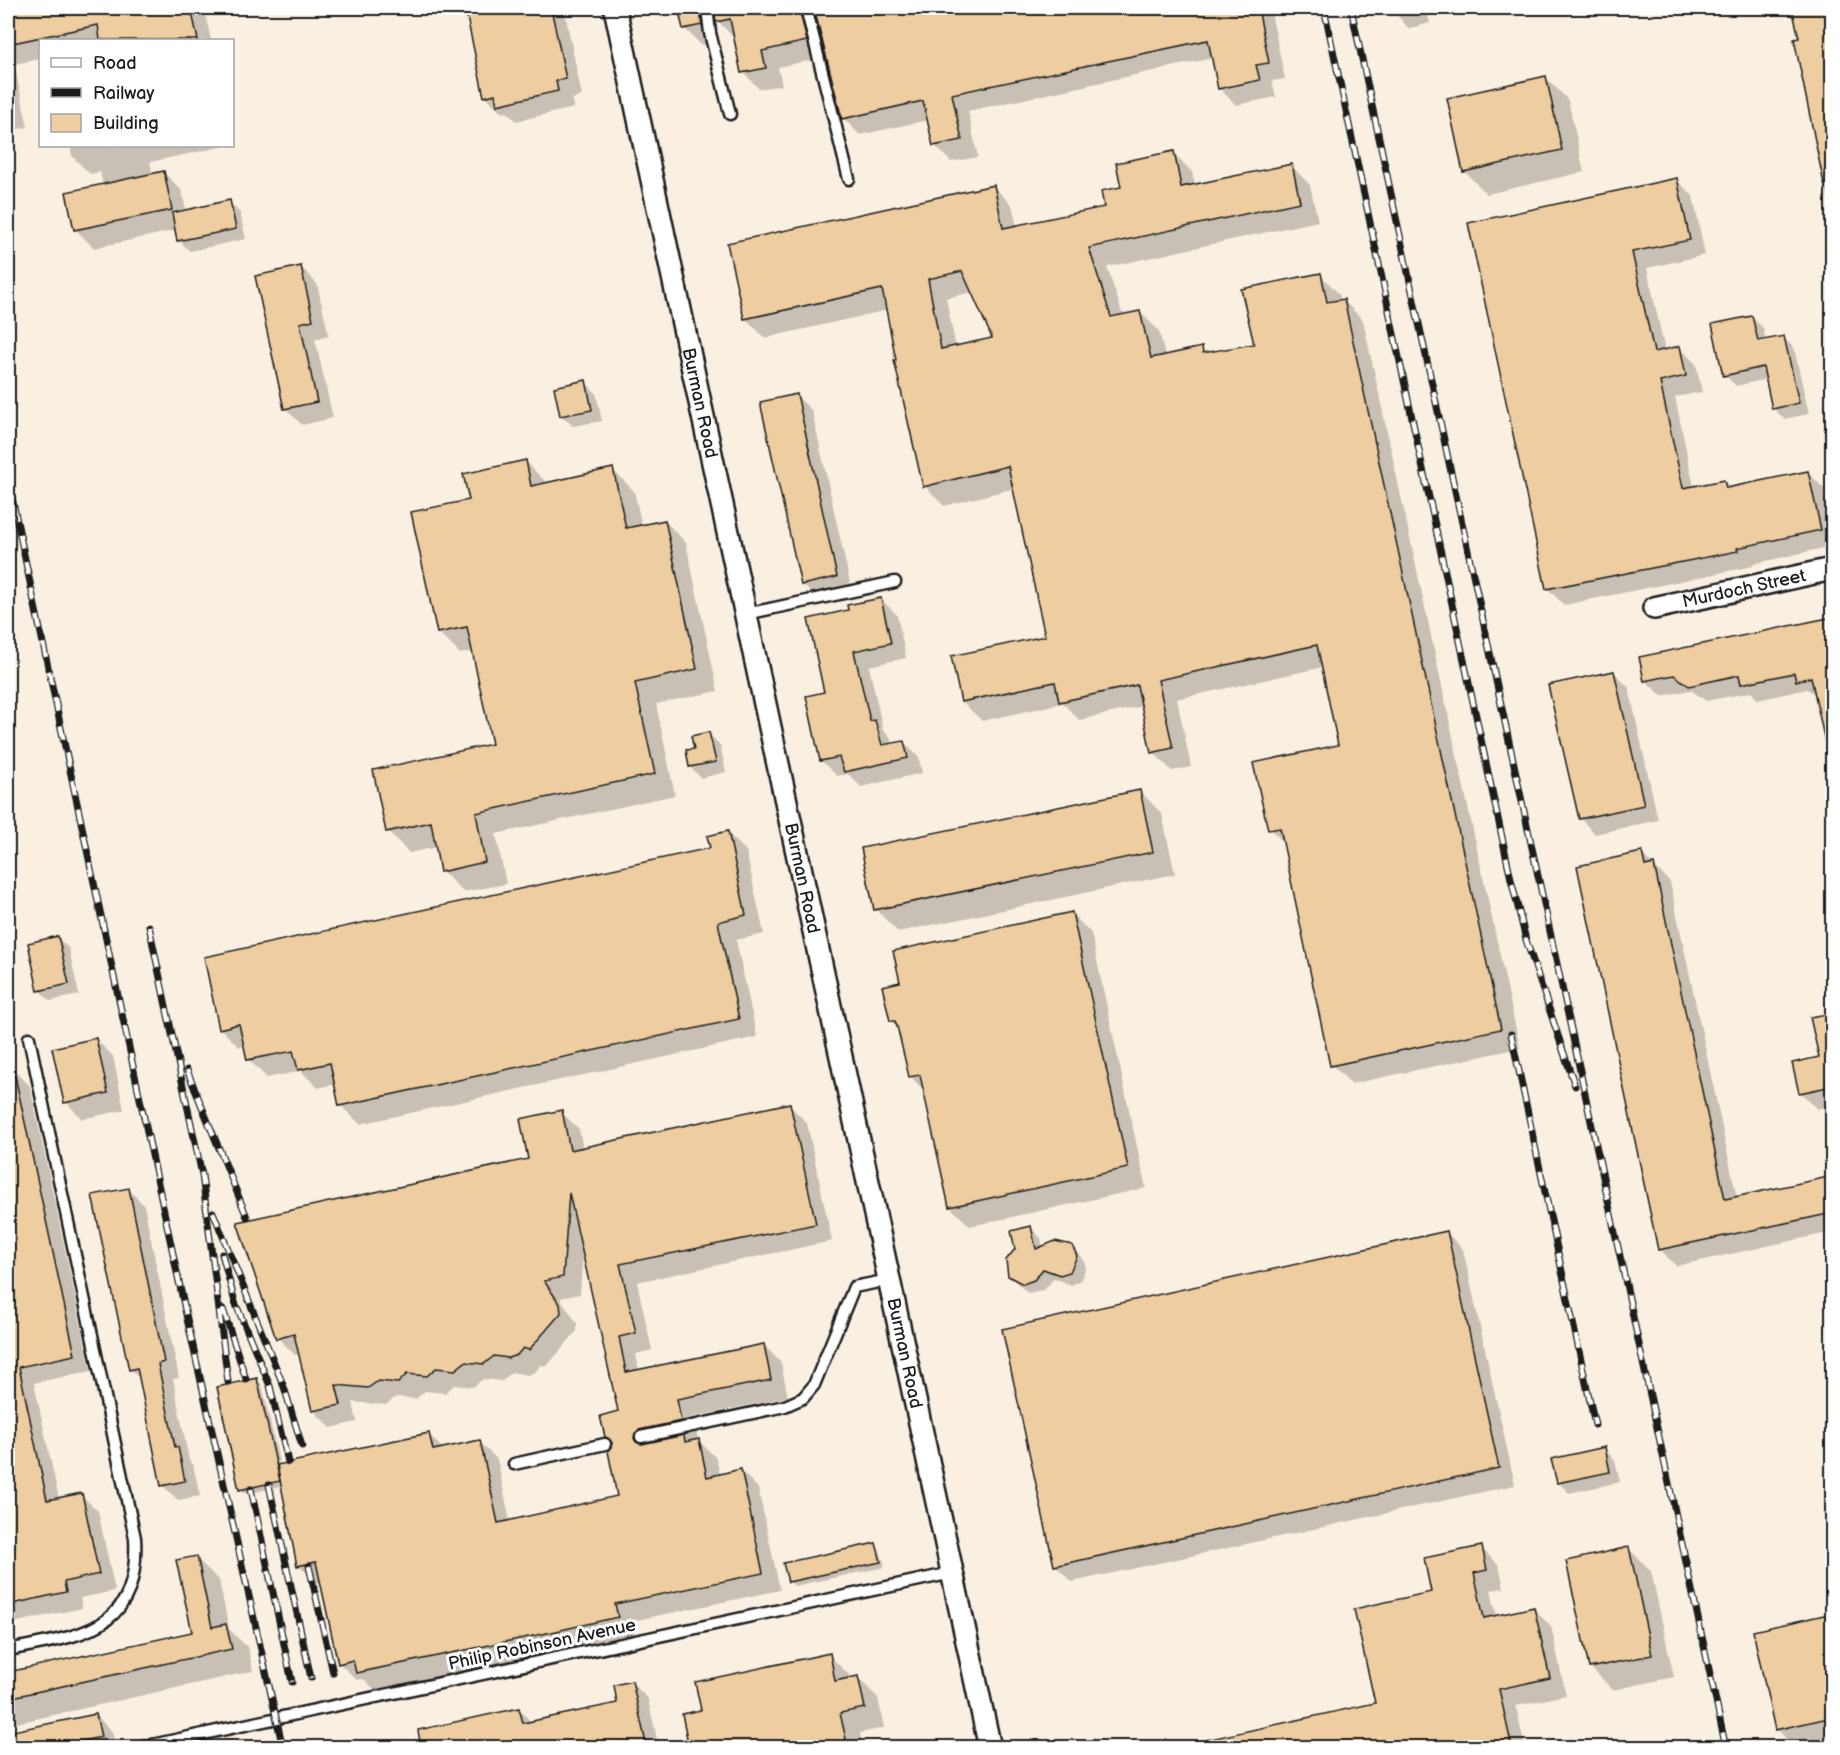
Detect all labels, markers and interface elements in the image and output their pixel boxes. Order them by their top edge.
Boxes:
legend [39,39,234,147]
text: Road [93,53,137,74]
text: Railway [93,83,155,104]
text: Building [93,113,159,134]
street label: Burman Road [678,346,722,460]
street label: Murdoch Street [1680,565,1808,613]
street label: Burman Road [780,821,824,935]
street label: Burman Road [882,1296,927,1410]
street label: Philip Robinson Avenue [446,1614,638,1675]

